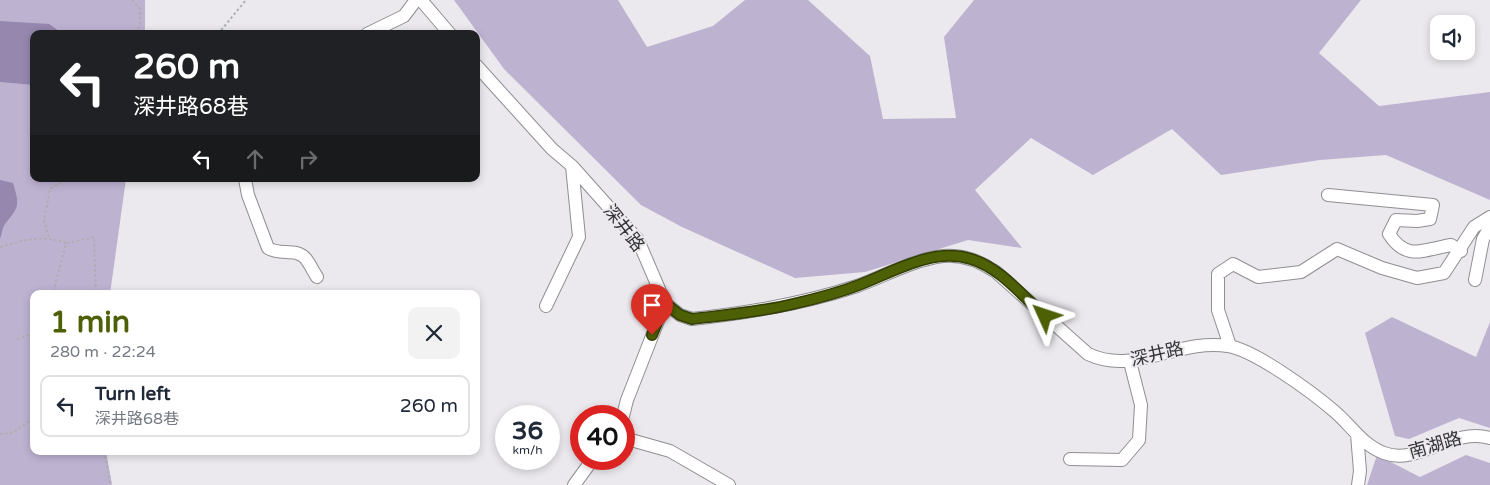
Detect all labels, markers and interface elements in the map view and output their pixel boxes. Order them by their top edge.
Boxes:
map controls [1430,15,1475,60]
button: sound [1430,15,1475,60]
text: 260 m [133,46,240,88]
icon: left [50,50,115,115]
text: 深井路68巷 [133,94,249,120]
icon: left [188,145,216,173]
icon: ahead [241,145,269,173]
icon: right [294,145,322,173]
street label: 深井路 [599,200,649,256]
pin [631,284,673,335]
position arrow [1018,289,1070,341]
icon: arrive [638,291,666,319]
text: 1 min [50,304,130,341]
button: close [408,307,460,359]
street label: 深井路 [1128,337,1186,371]
text: 280 m · 22:24 [50,342,156,362]
text: Turn left [95,383,171,405]
icon: left [52,392,80,420]
text: 260 m [400,395,458,417]
speed limit sign: 40 [570,405,635,470]
text: 深井路68巷 [95,409,179,429]
text: 36 [512,416,543,446]
street label: 南湖路 [1406,427,1464,463]
text: km/h [512,443,543,457]

